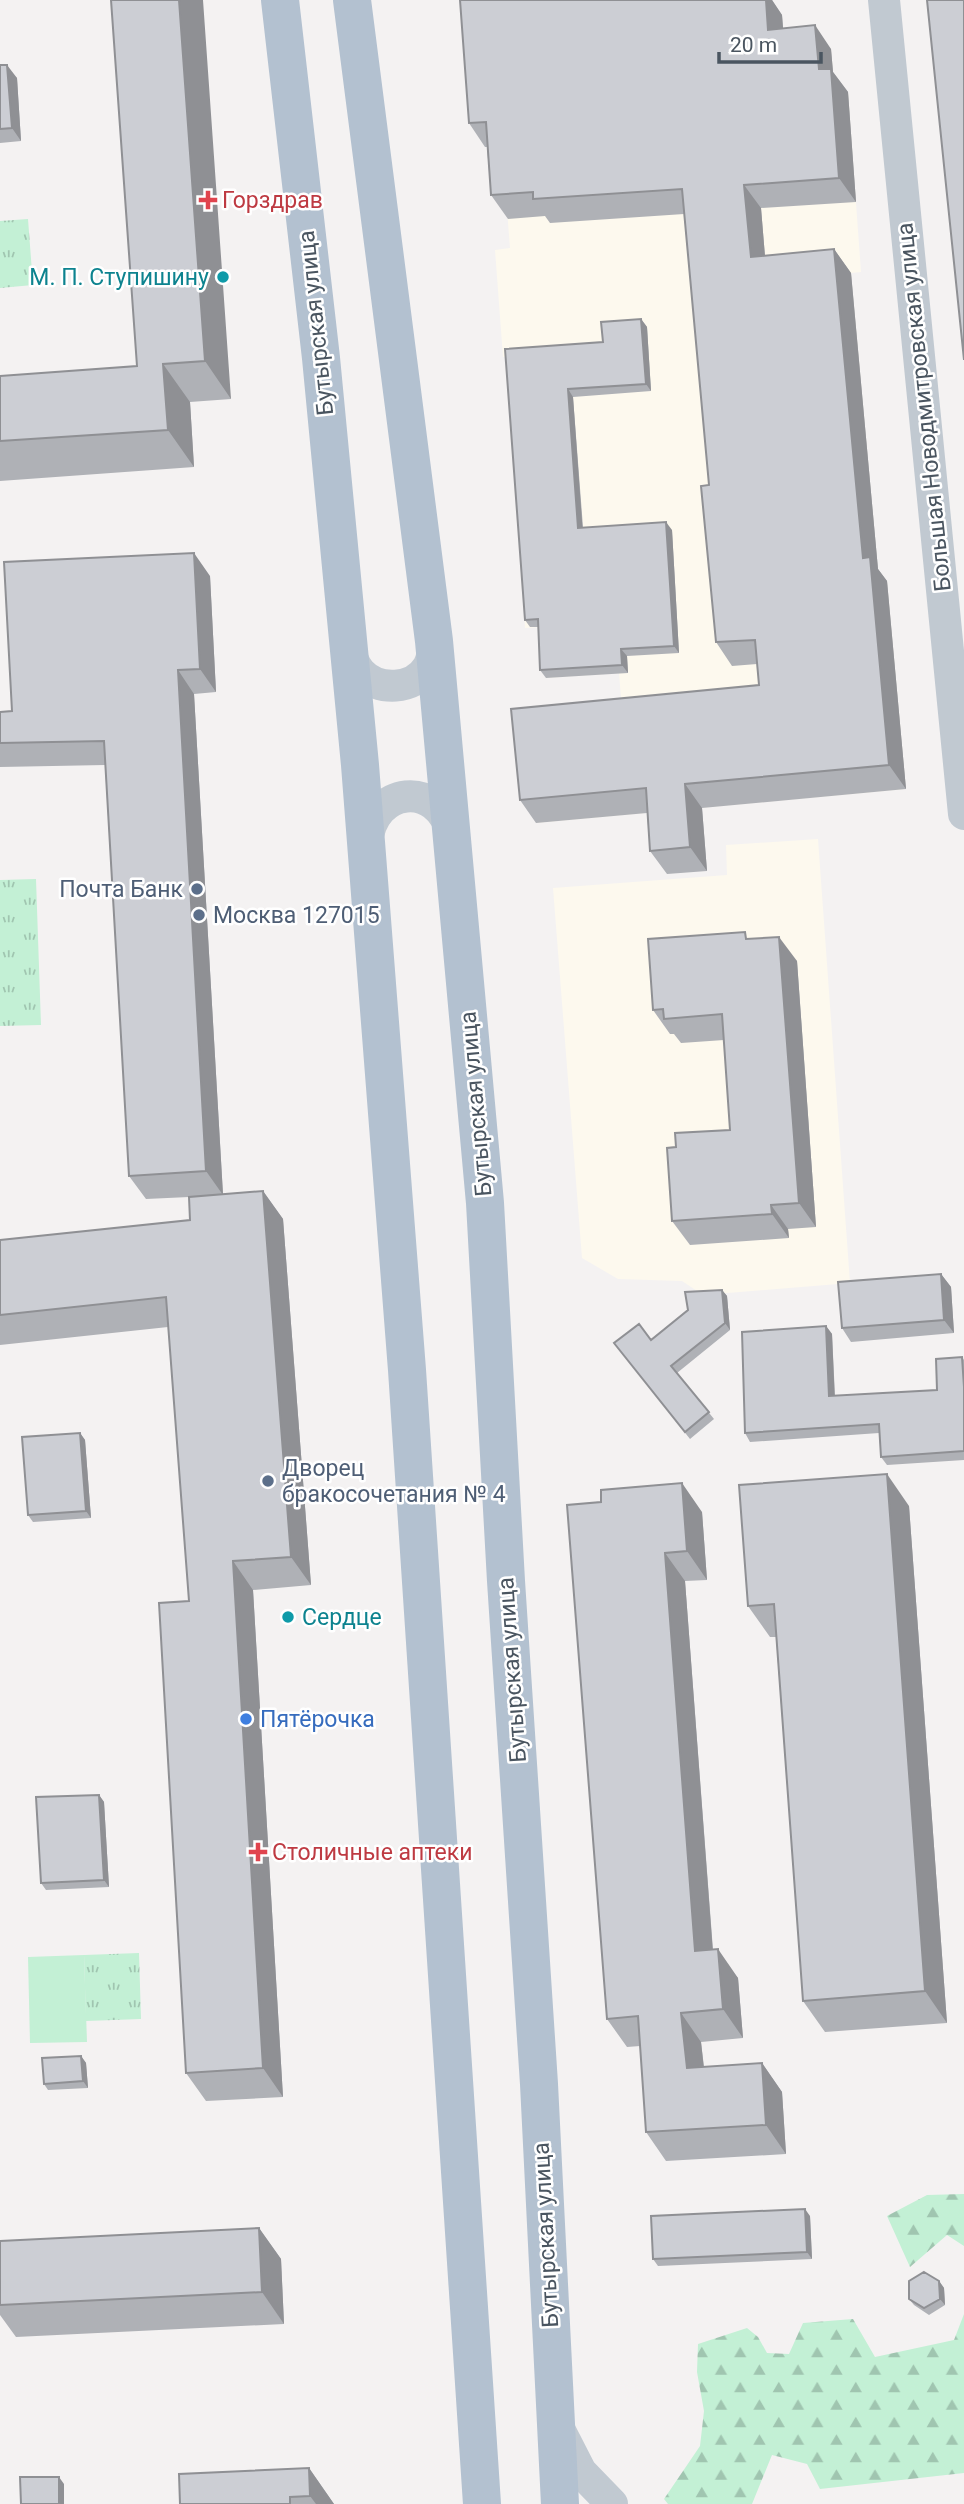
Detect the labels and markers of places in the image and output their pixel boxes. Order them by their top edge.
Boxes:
place label: Горздрав [222,187,323,214]
marker: Горздрав [200,192,216,208]
place label: М. П. Ступишину [29,264,209,291]
marker: М. П. Ступишину [215,269,231,285]
place label: Почта Банк [59,876,184,903]
marker: Почта Банк [189,881,205,897]
place label: Москва 127015 [213,902,380,929]
marker: Москва 127015 [191,907,207,923]
place label: Дворец бракосочетания № 4 [282,1455,506,1508]
marker: Дворец бракосочетания № 4 [260,1473,276,1489]
place label: Сердце [302,1604,382,1631]
marker: Сердце [280,1609,296,1625]
place label: Пятёрочка [260,1706,375,1733]
marker: Пятёрочка [238,1711,254,1727]
place label: Столичные аптеки [272,1839,472,1866]
marker: Столичные аптеки [250,1844,266,1860]

